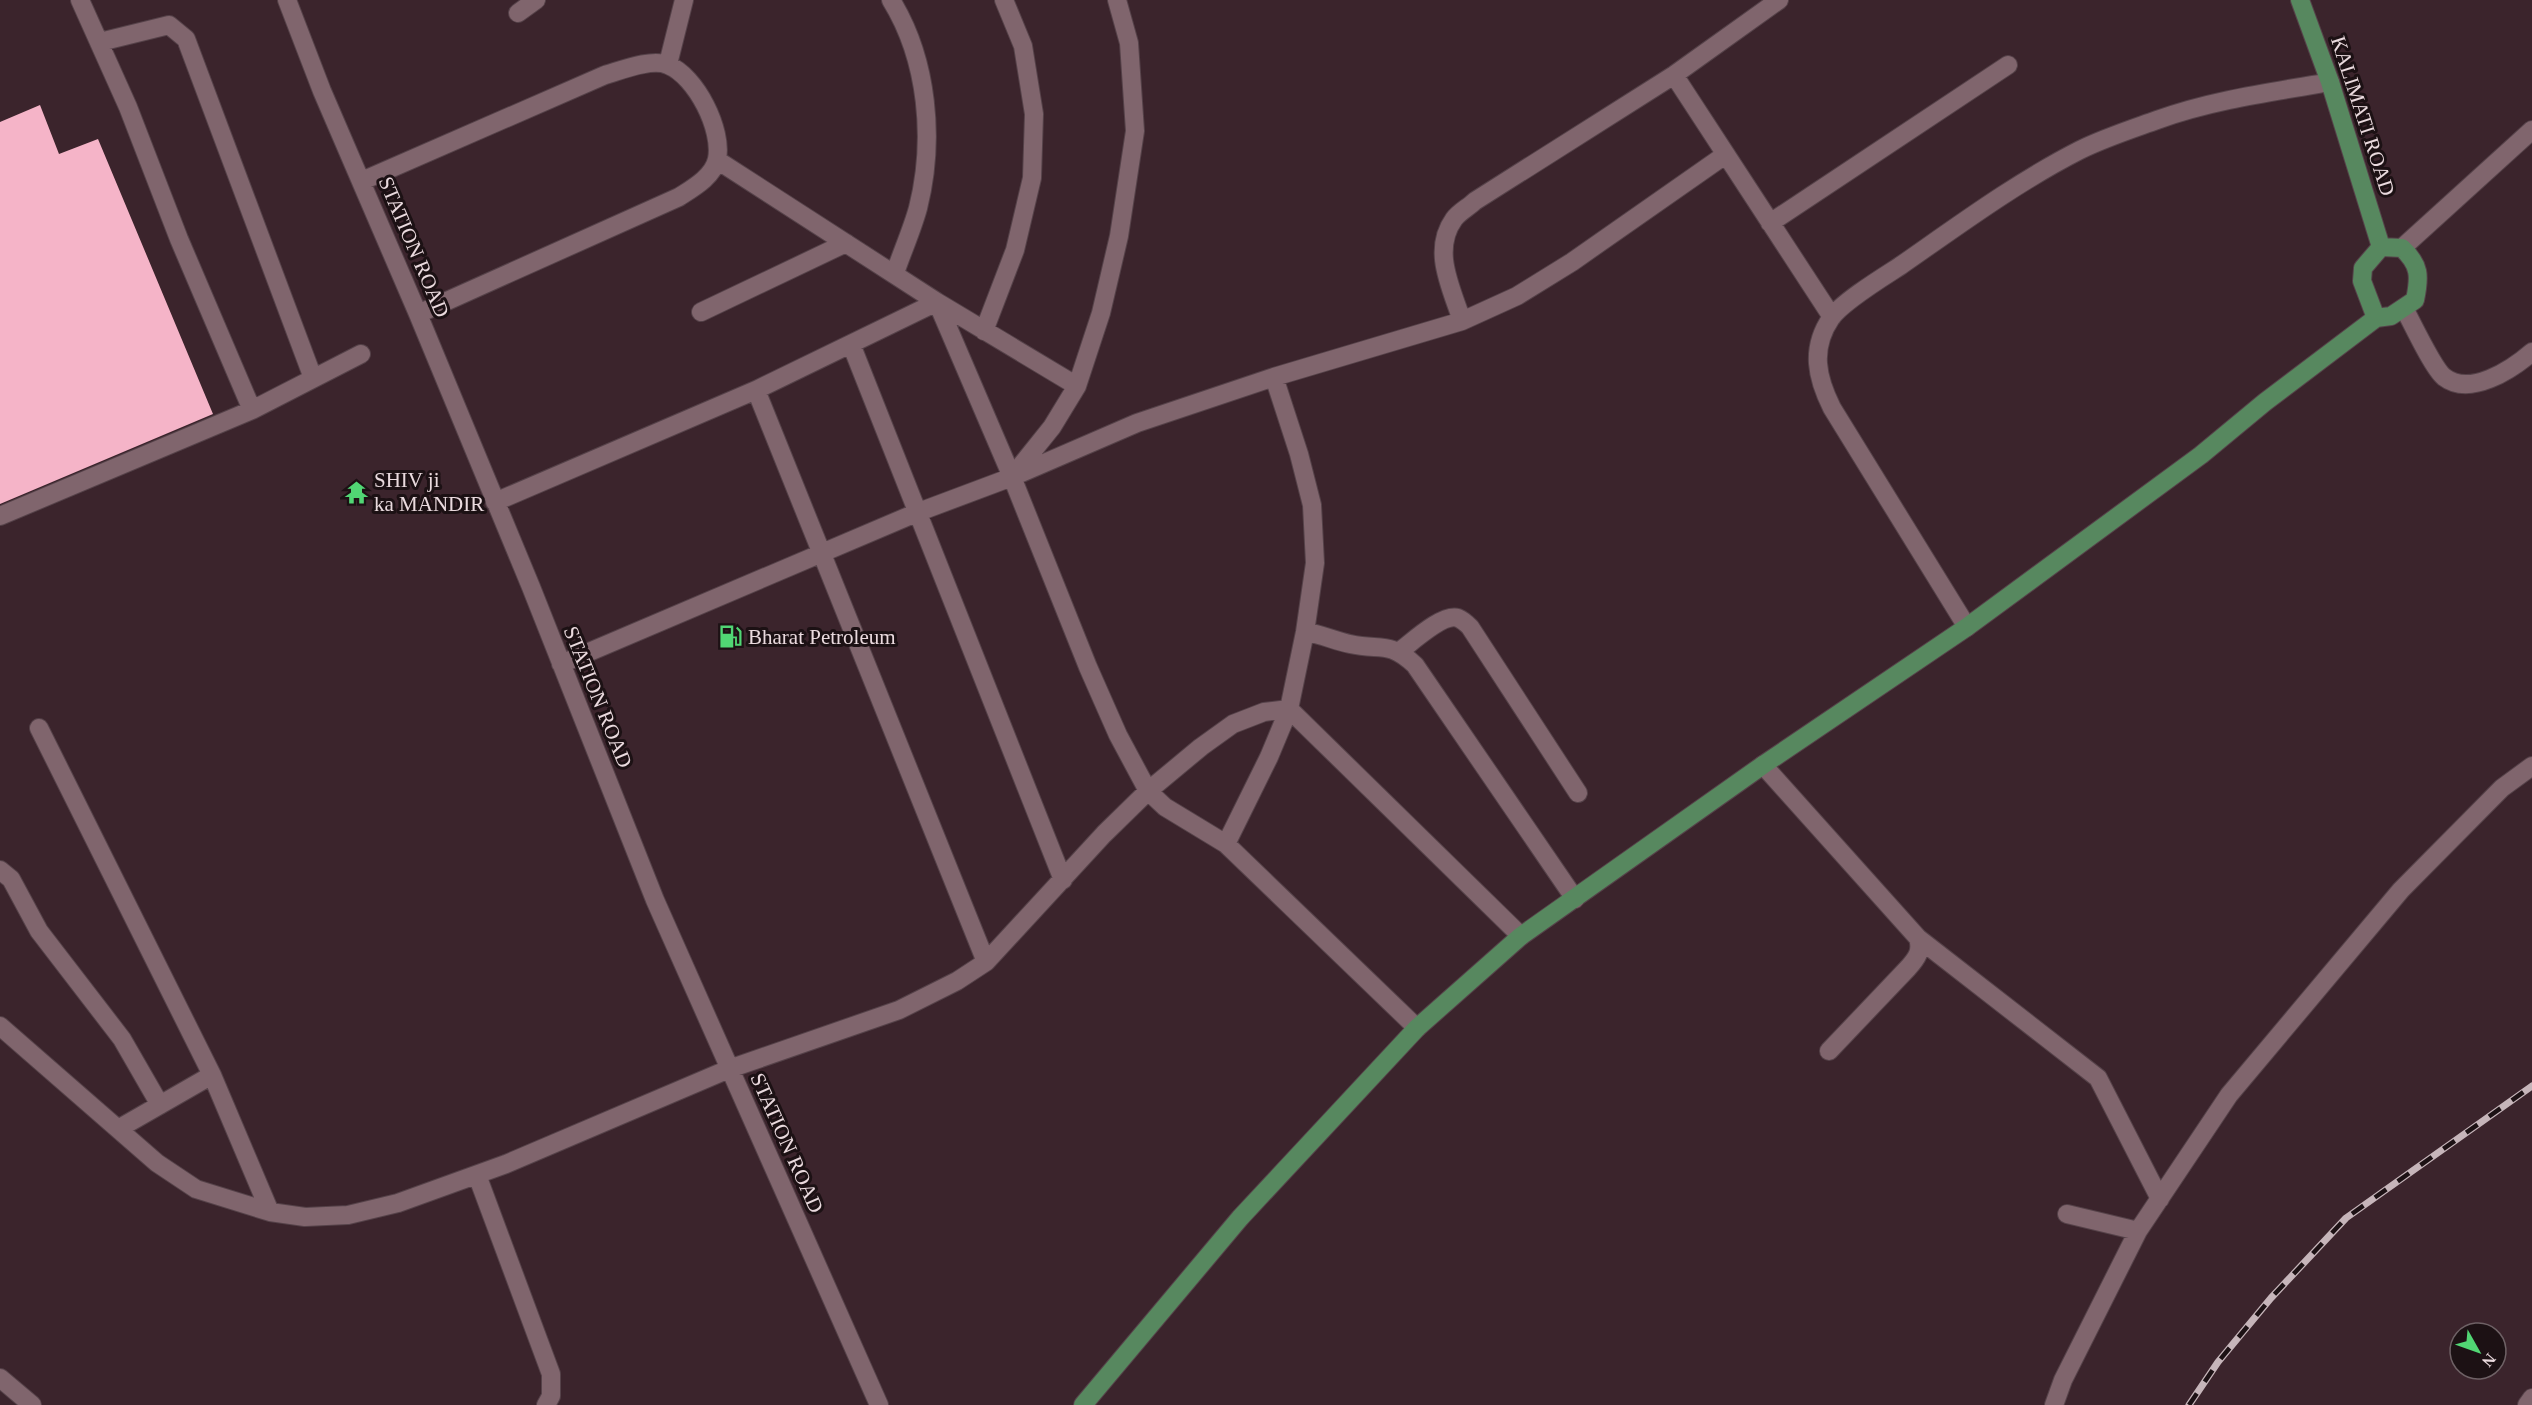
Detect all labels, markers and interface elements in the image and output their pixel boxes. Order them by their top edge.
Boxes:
street label: KALIMATI ROAD [2326,33,2400,199]
street label: STATION ROAD [374,173,454,321]
place label: SHIV ji ka MANDIR [374,468,484,516]
temple icon: SHIV ji ka MANDIR [343,479,369,505]
street label: STATION ROAD [559,623,637,771]
fuel station icon: Bharat Petroleum [717,624,743,650]
place label: Bharat Petroleum [748,625,896,649]
street label: STATION ROAD [745,1069,829,1217]
north arrow [2448,1321,2508,1381]
text: N [2479,1350,2499,1371]

